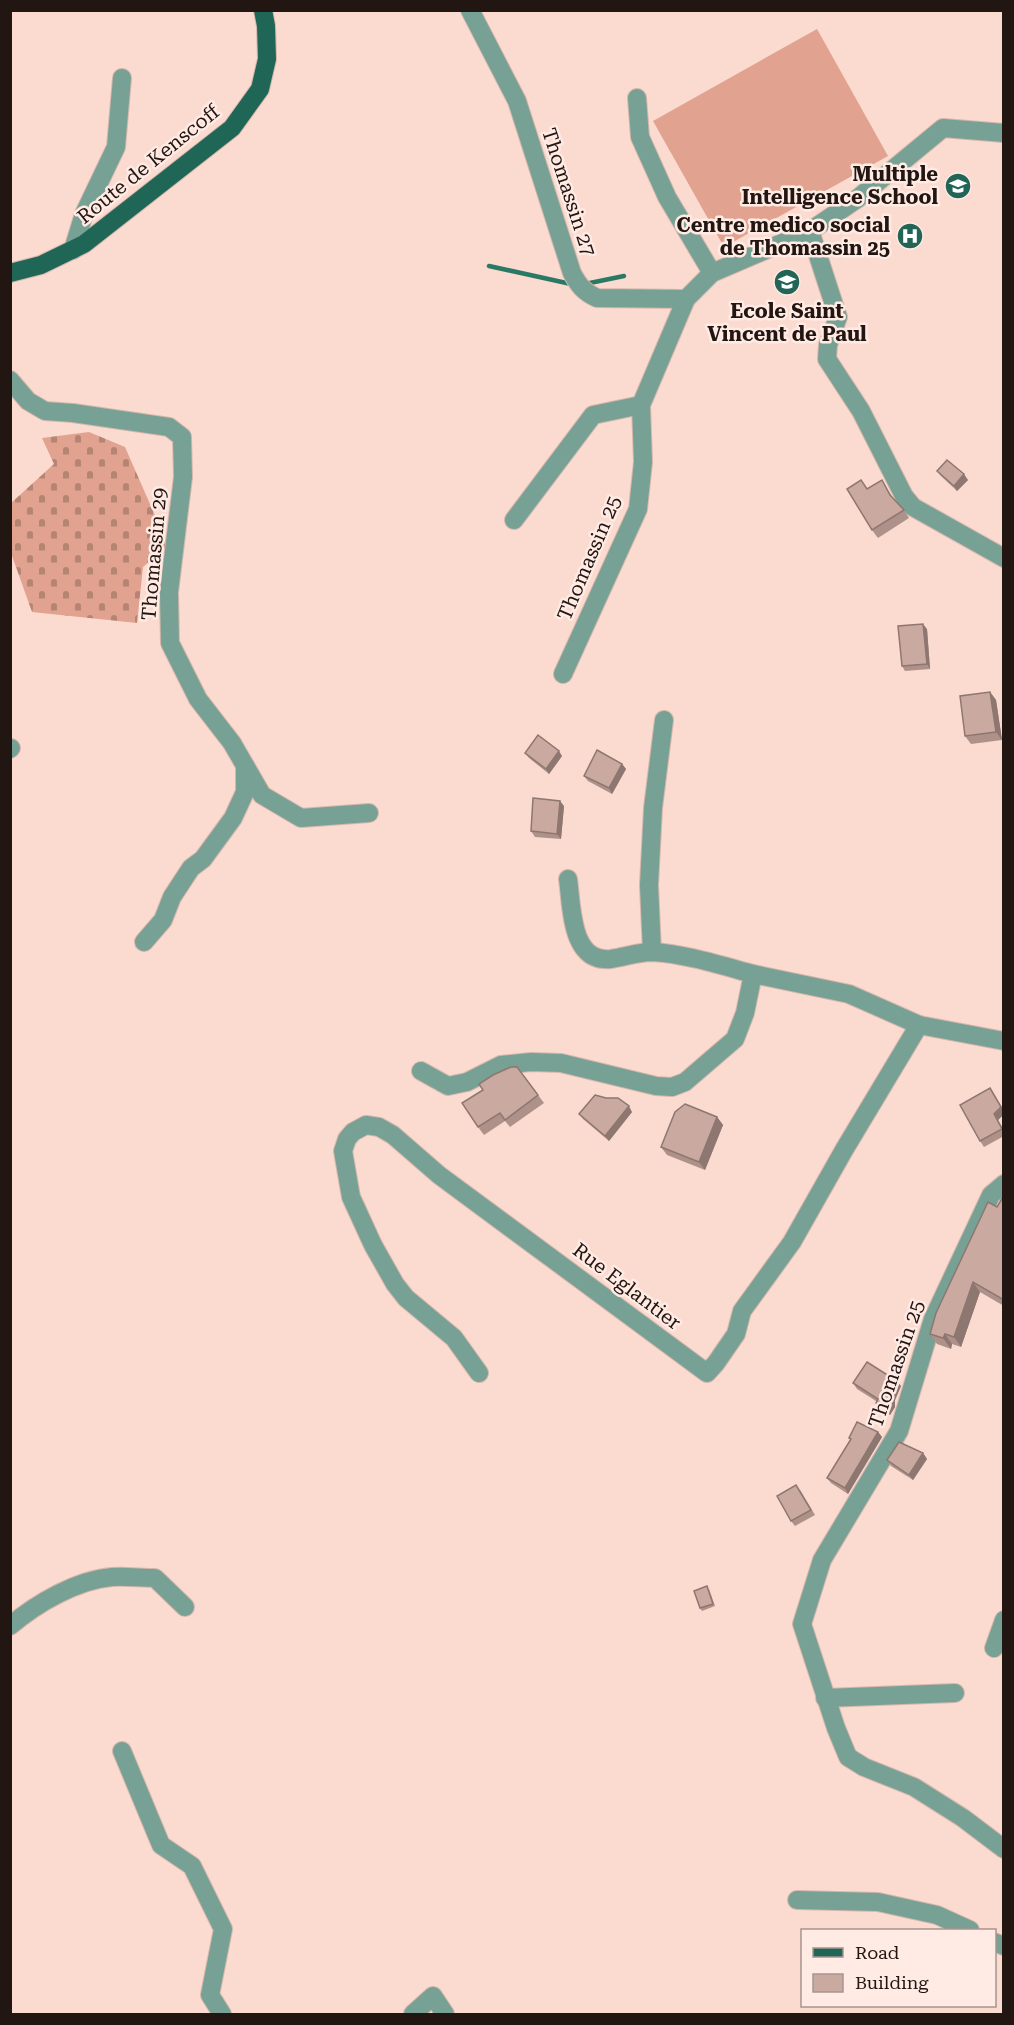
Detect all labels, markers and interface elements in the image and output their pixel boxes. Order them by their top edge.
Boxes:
street label: Route de Kenscoff [72,99,224,229]
street label: Thomassin 27 [537,125,601,259]
place label: Multiple Intelligence School [742,162,938,209]
school or university icon: Multiple Intelligence School [943,171,973,201]
place label: Centre medico social de Thomassin 25 [677,213,890,260]
hospital icon: Centre medico social de Thomassin 25 [895,221,925,251]
school or university icon: Ecole Saint Vincent de Paul [772,267,802,297]
place label: Ecole Saint Vincent de Paul [707,299,867,346]
street label: Thomassin 29 [136,487,172,621]
street label: Thomassin 25 [552,492,626,624]
street label: Rue Eglantier [568,1238,686,1334]
street label: Thomassin 25 [863,1297,929,1431]
legend [801,1929,996,2007]
text: Road [855,1942,900,1963]
text: Building [855,1972,929,1993]

